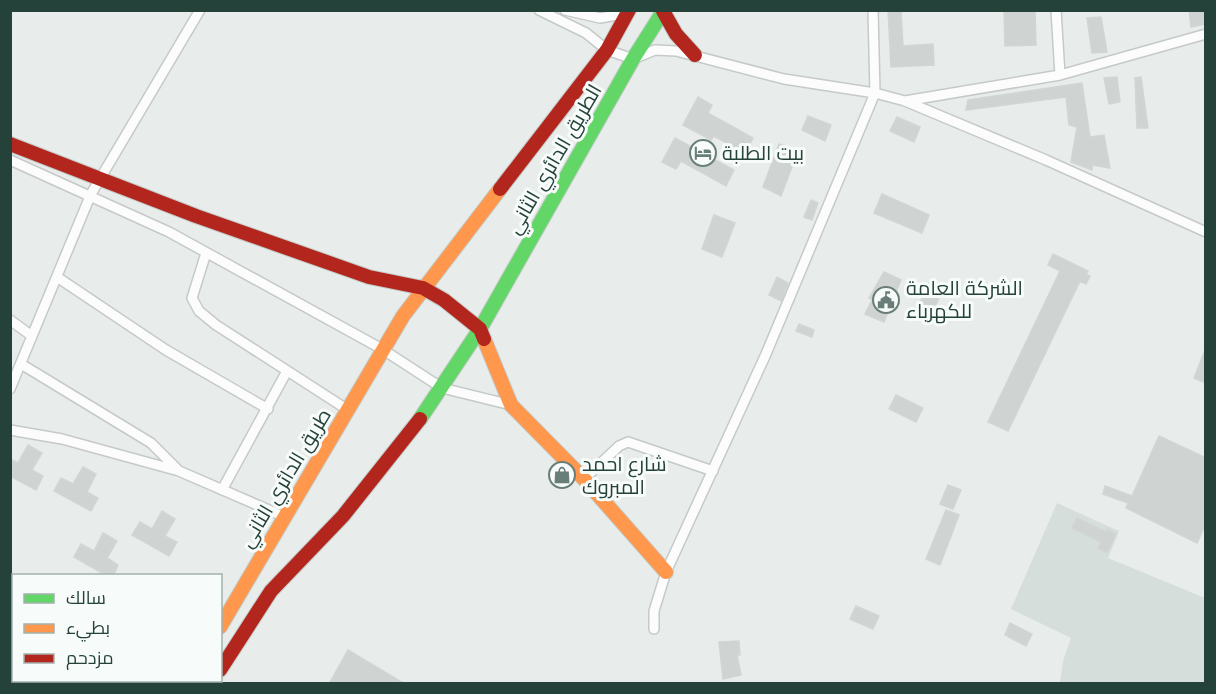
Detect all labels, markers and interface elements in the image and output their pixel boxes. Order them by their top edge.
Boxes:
street label: الطريق الدائري الثاني [501,79,610,240]
hotel icon: بيت الطلبة [688,138,718,168]
place label: بيت الطلبة [722,140,804,167]
place label: الشركة العامة للكهرباء [906,275,1023,325]
public building icon: الشركة العامة للكهرباء [871,285,901,315]
street label: طريق الدائري الثاني [233,404,339,554]
place label: شارع احمد المبروك [582,451,667,501]
shop icon: شارع احمد المبروك [547,460,577,490]
legend [12,574,222,682]
text: سالك [66,586,106,610]
text: بطيء [66,616,110,642]
text: مزدحم [66,646,114,670]

